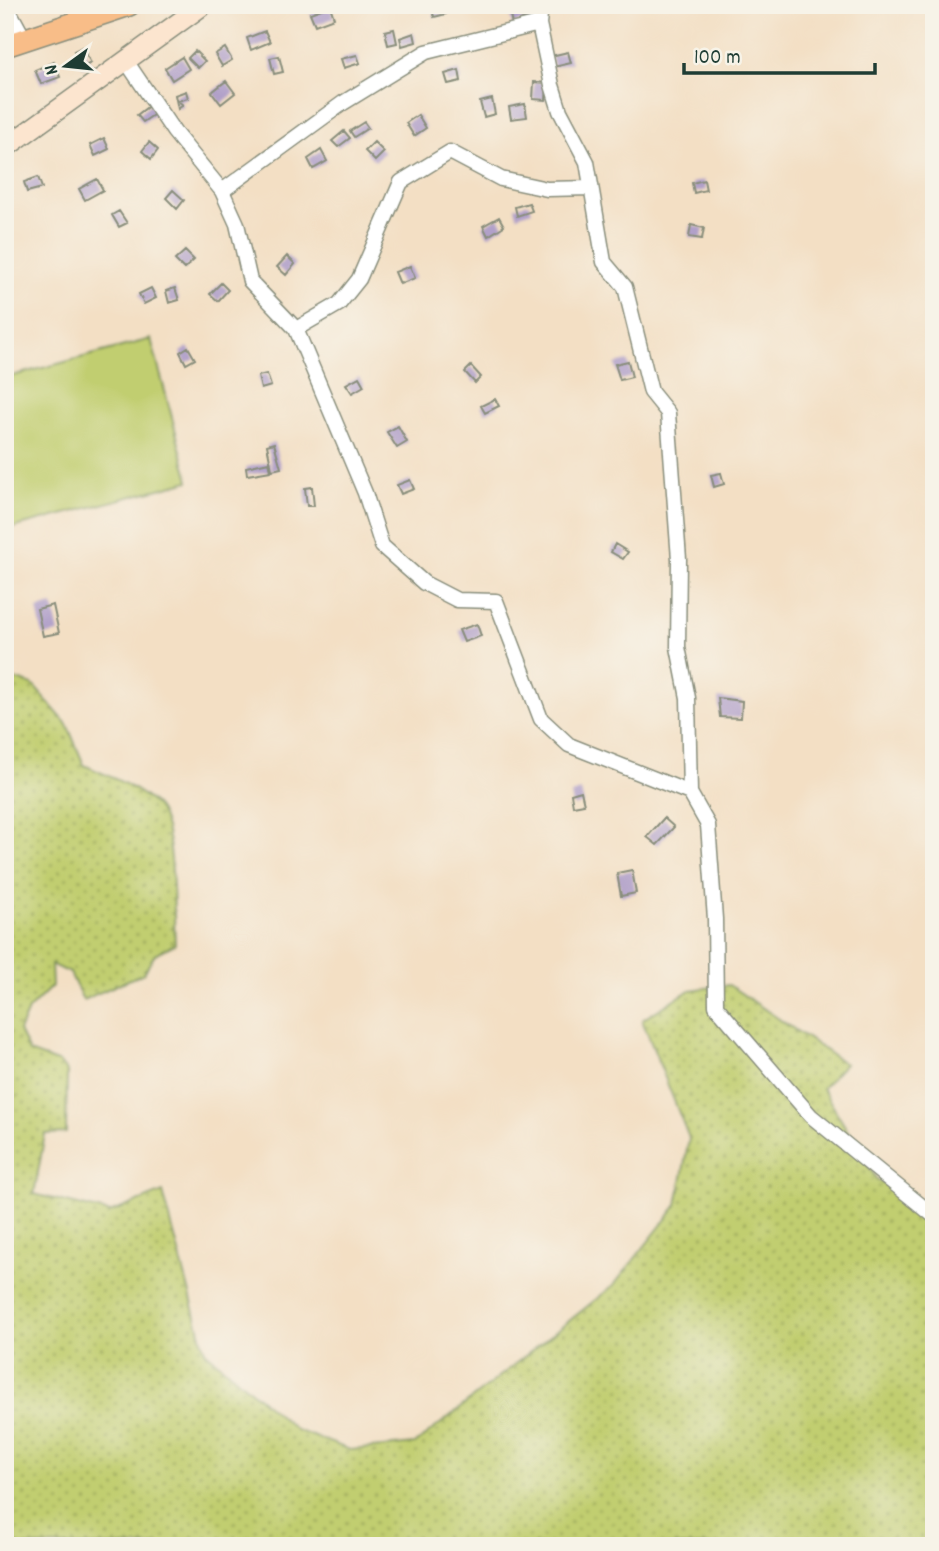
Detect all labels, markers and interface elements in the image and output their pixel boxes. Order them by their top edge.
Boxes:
north arrow [32,32,102,102]
scale bar [684,32,874,76]
text: 100 m [694,44,741,74]
text: N [39,61,67,78]

